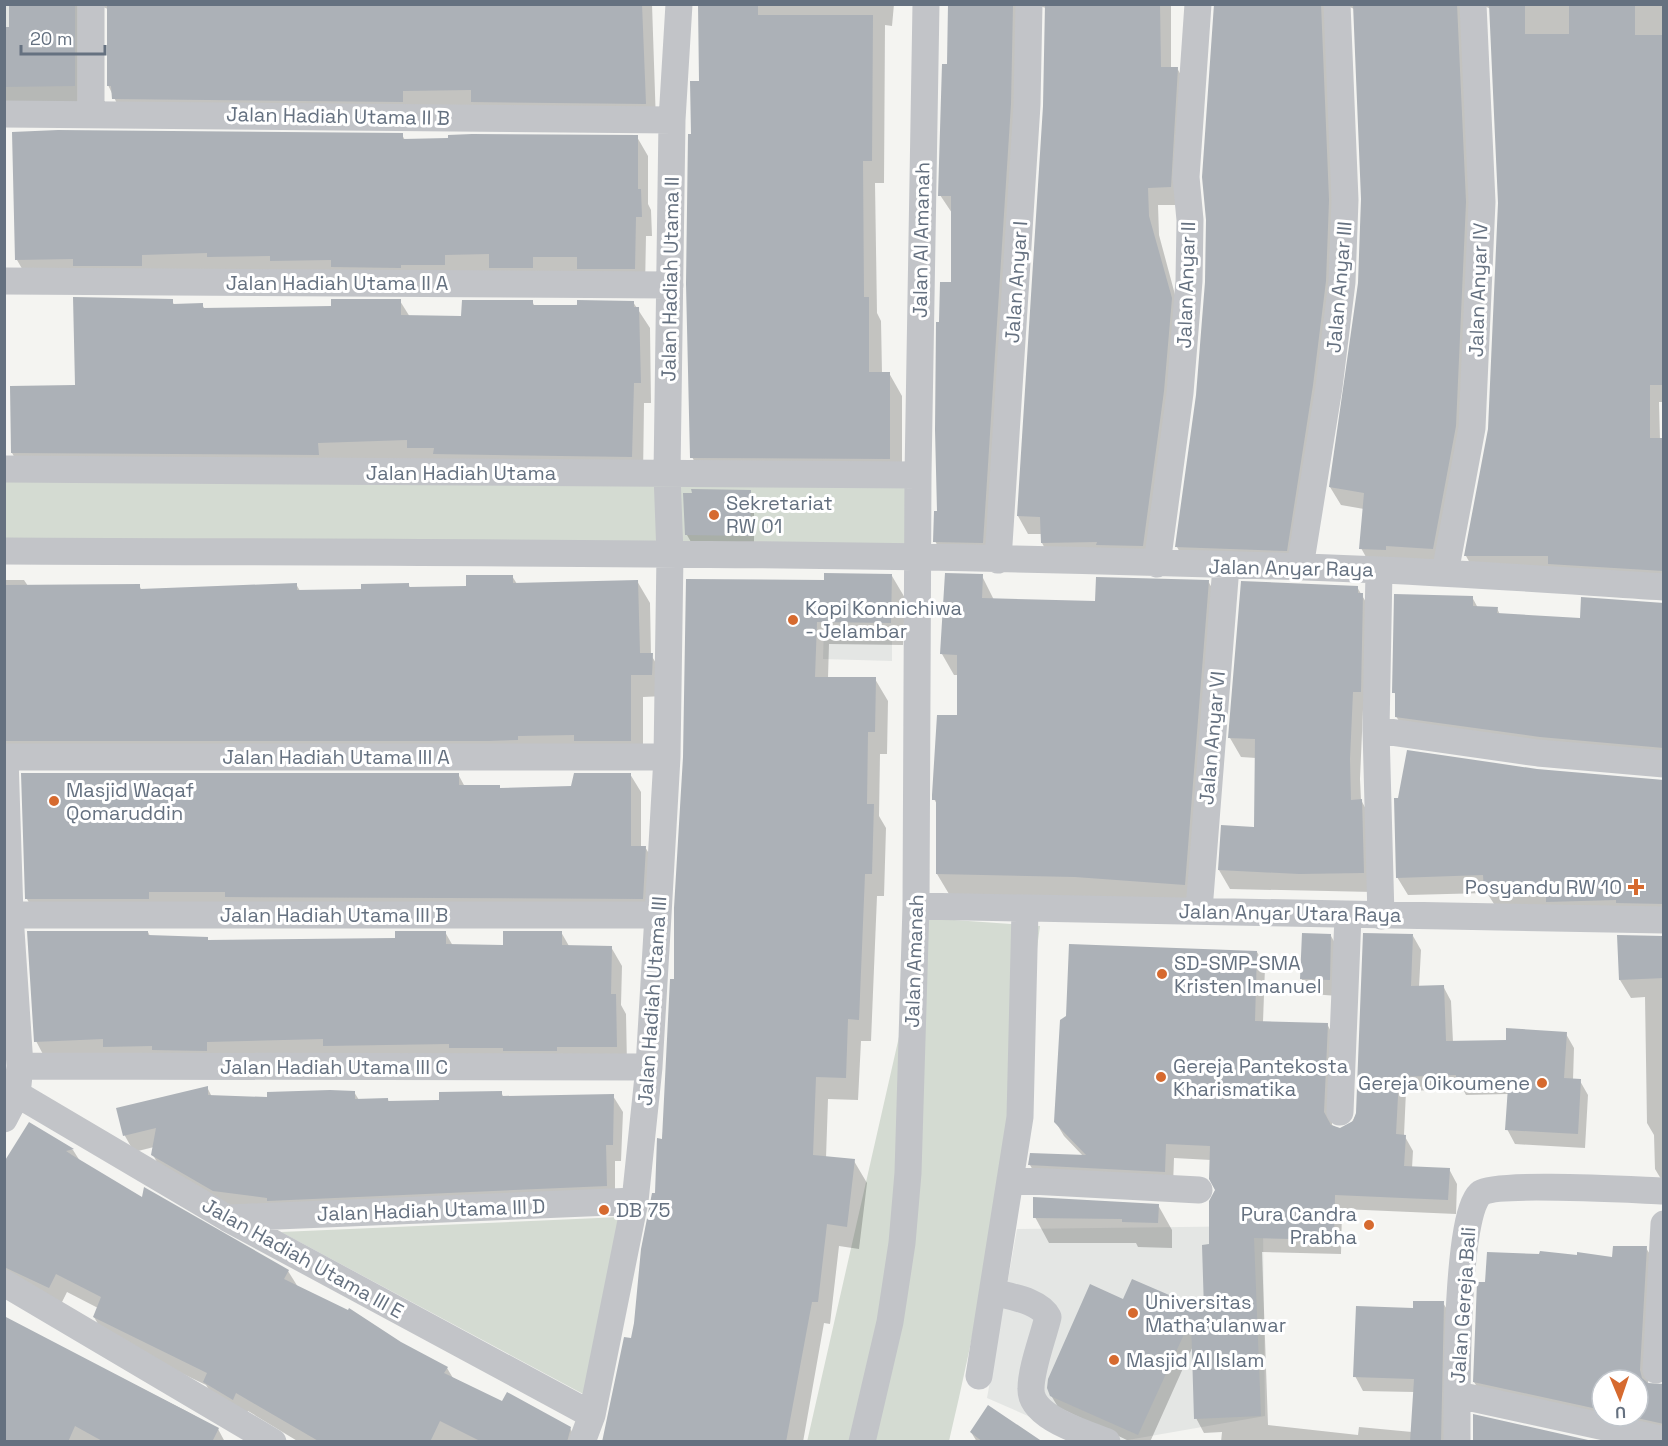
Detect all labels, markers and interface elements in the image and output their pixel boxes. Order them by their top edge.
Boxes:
scale bar [21,18,105,56]
text: 20 m [30,27,73,50]
street label: Jalan Hadiah Utama II B [226,101,450,131]
street label: Jalan Al Amanah [907,162,935,318]
street label: Jalan Hadiah Utama II [655,176,685,382]
street label: Jalan Anyar I [999,220,1033,344]
street label: Jalan Anyar III [1320,220,1358,354]
street label: Jalan Anyar II [1171,221,1201,349]
street label: Jalan Anyar IV [1463,222,1493,358]
street label: Jalan Hadiah Utama II A [226,270,449,296]
street label: Jalan Hadiah Utama [366,460,556,486]
place label: Sekretariat RW 01 [726,490,833,539]
marker: Sekretariat RW 01 [707,508,721,522]
street label: Jalan Anyar Raya [1208,554,1374,582]
place label: Kopi Konnichiwa - Jelambar [805,595,962,644]
marker: Kopi Konnichiwa - Jelambar [786,613,800,627]
street label: Jalan Anyar VI [1193,670,1231,806]
street label: Jalan Hadiah Utama III A [222,744,450,770]
place label: Masjid Waqaf Qomaruddin [66,777,194,826]
marker: Masjid Waqaf Qomaruddin [47,794,61,808]
place label: Posyandu RW 10 [1465,874,1622,900]
marker: Posyandu RW 10 [1627,878,1645,896]
street label: Jalan Amanah [899,894,929,1028]
street label: Jalan Hadiah Utama III [632,895,672,1107]
street label: Jalan Anyar Utara Raya [1178,898,1402,928]
street label: Jalan Hadiah Utama III B [220,902,448,928]
place label: SD-SMP-SMA Kristen Imanuel [1174,950,1322,999]
marker: SD-SMP-SMA Kristen Imanuel [1155,967,1169,981]
place label: Gereja Pantekosta Kharismatika [1173,1053,1348,1102]
street label: Jalan Hadiah Utama III C [220,1054,448,1080]
marker: Gereja Pantekosta Kharismatika [1154,1070,1168,1084]
place label: Gereja Oikoumene [1358,1070,1530,1096]
marker: Gereja Oikoumene [1535,1076,1549,1090]
street label: Jalan Hadiah Utama III E [198,1192,408,1324]
street label: Jalan Hadiah Utama III D [316,1193,546,1227]
place label: DB 75 [616,1197,670,1223]
place label: Pura Candra Prabha [1241,1201,1357,1250]
marker: DB 75 [597,1203,611,1217]
marker: Pura Candra Prabha [1362,1218,1376,1232]
street label: Jalan Gereja Bali [1445,1226,1481,1384]
place label: Universitas Matha'ulanwar [1145,1289,1286,1338]
marker: Universitas Matha'ulanwar [1126,1306,1140,1320]
place label: Masjid Al Islam [1126,1347,1265,1373]
marker: Masjid Al Islam [1107,1353,1121,1367]
north arrow [1590,1368,1650,1428]
text: U [1615,1402,1626,1423]

